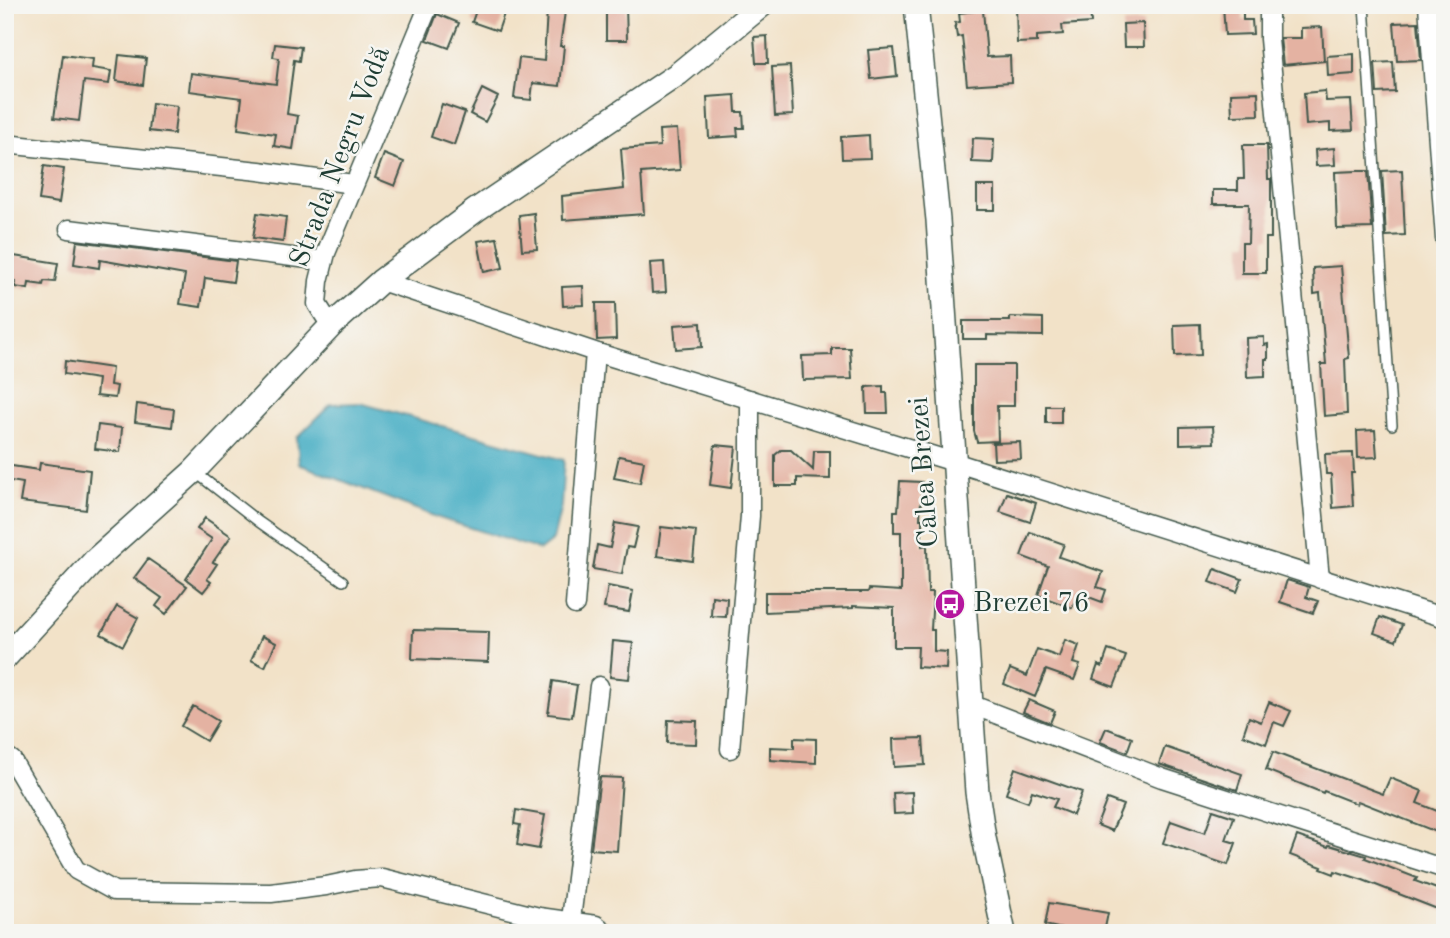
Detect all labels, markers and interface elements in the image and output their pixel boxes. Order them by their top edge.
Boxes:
street label: Strada Negru Vodă [286,43,396,271]
street label: Calea Brezei [906,396,944,548]
bus stop icon: Brezei 76 [933,587,967,621]
place label: Brezei 76 [973,590,1090,618]

